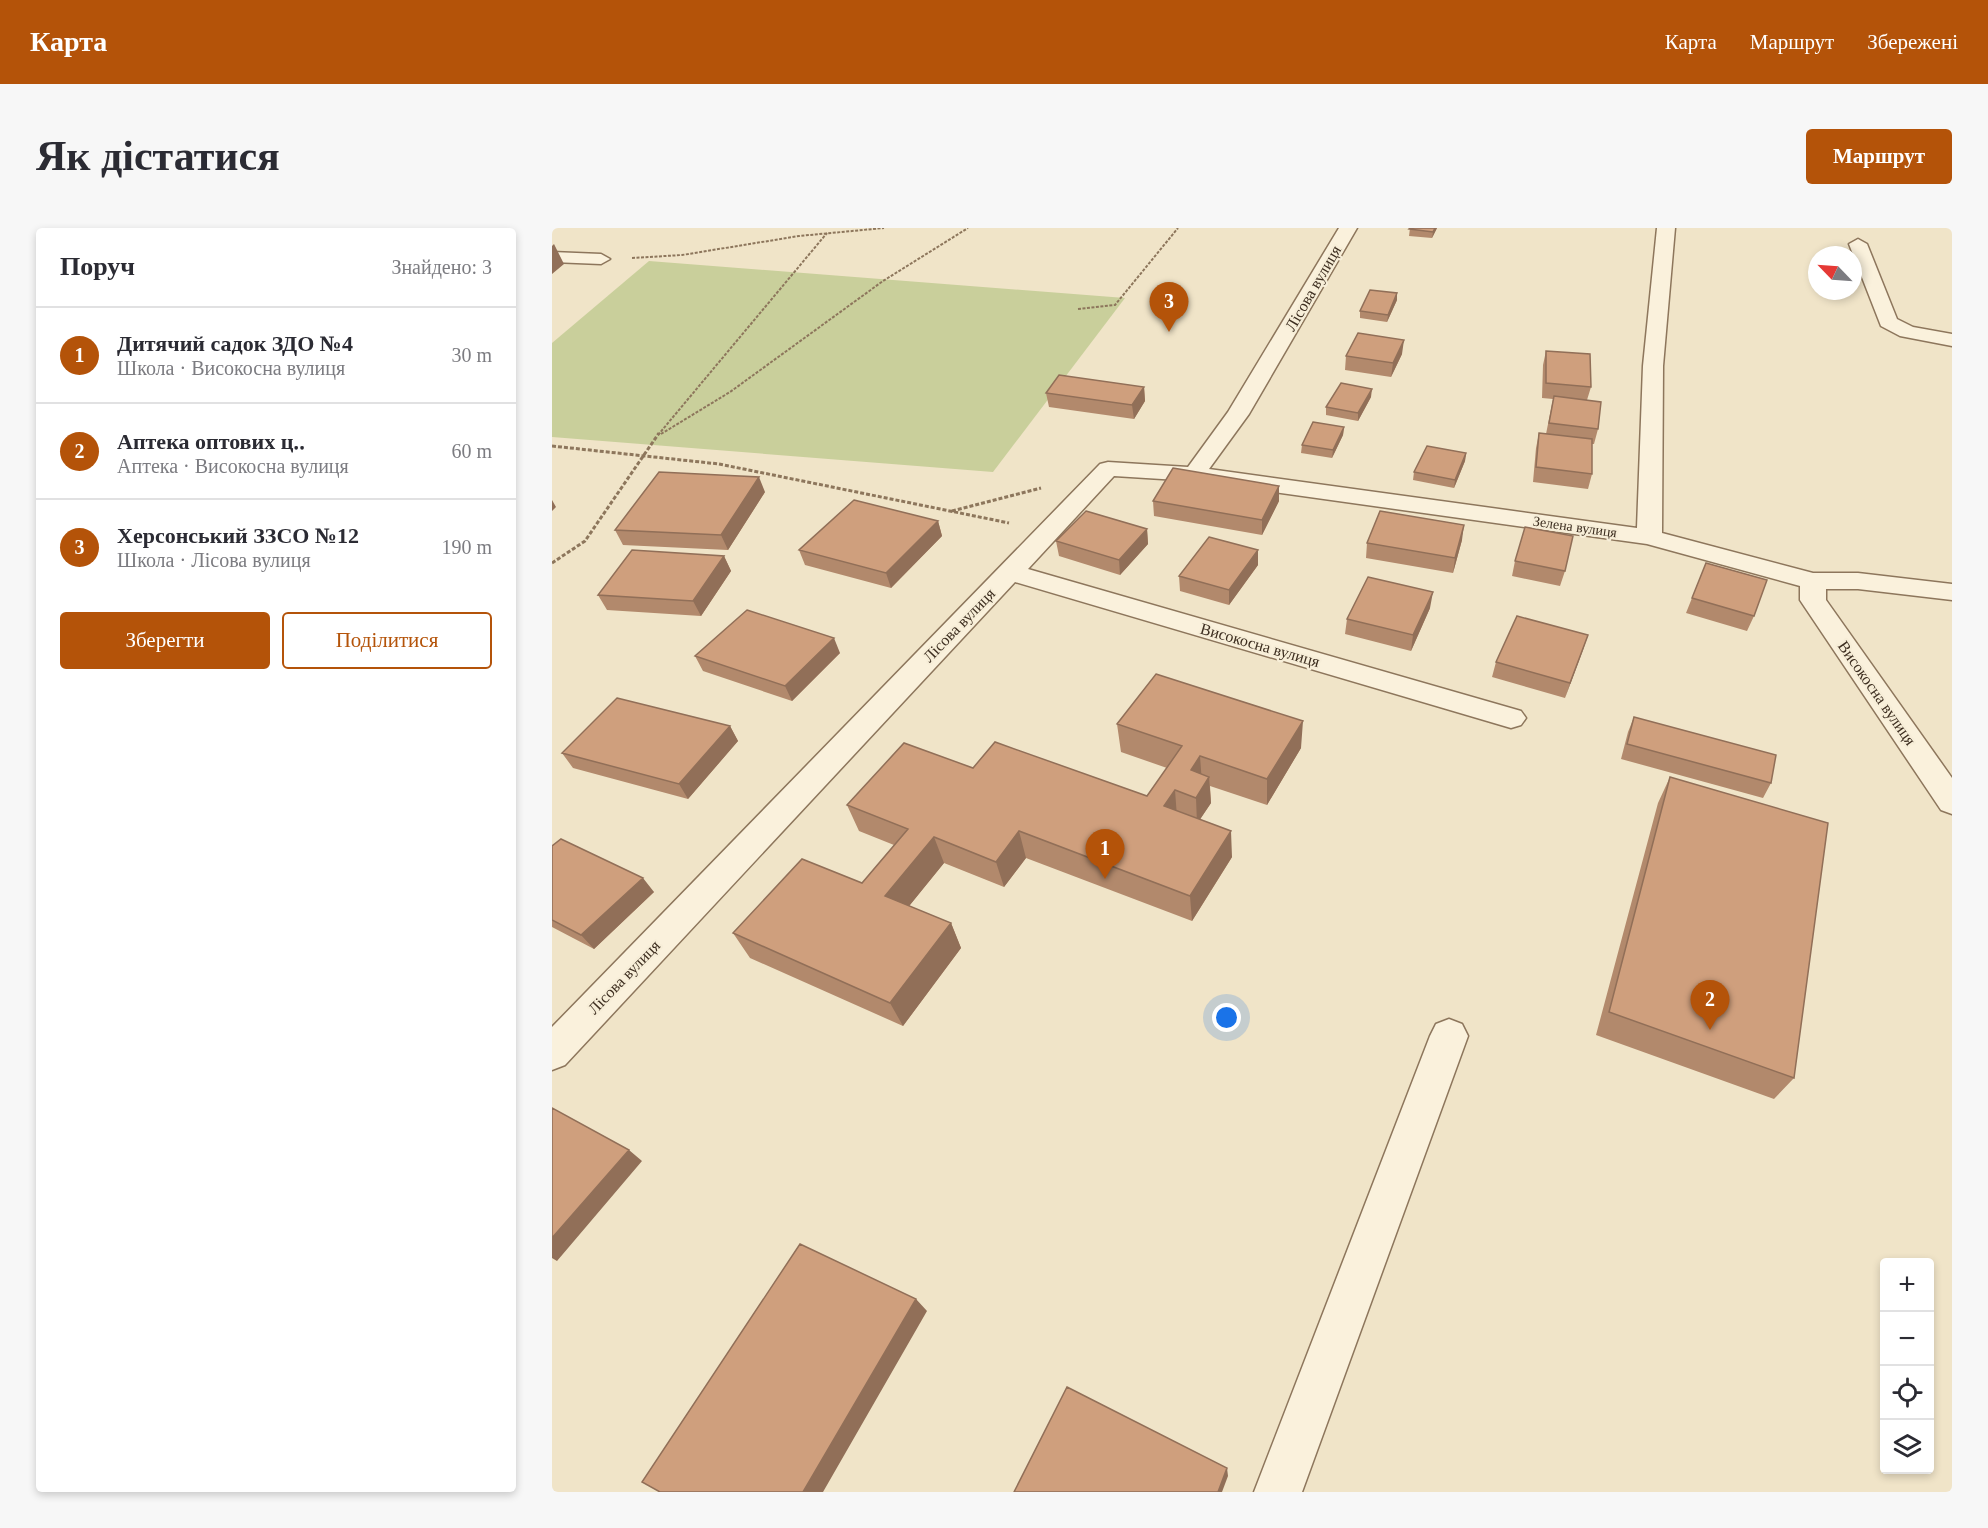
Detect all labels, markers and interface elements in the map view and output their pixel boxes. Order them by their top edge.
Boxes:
text: Карта [30,26,107,57]
text: Карта [1665,30,1717,54]
text: Маршрут [1750,30,1834,54]
text: Збережені [1867,30,1958,54]
button: Маршрут [1806,129,1952,184]
text: Як дістатися [36,133,280,179]
street label: Лісова вулиця [1282,242,1345,334]
north arrow [1808,246,1862,300]
text: Поруч [60,252,135,281]
text: Знайдено: 3 [391,256,492,278]
pin: 3 [1150,282,1188,332]
text: Дитячий садок ЗДО №4 [117,331,353,356]
text: 1 [75,344,85,366]
text: 30 m [451,344,492,366]
text: Школа · Високосна вулиця [117,357,345,379]
text: Аптека оптових ц‥ [117,429,305,454]
text: 2 [75,440,85,462]
text: 60 m [451,440,492,462]
text: Аптека · Високосна вулиця [117,455,349,477]
street label: Зелена вулиця [1532,514,1618,540]
text: Херсонський ЗЗСО №12 [117,523,359,548]
text: 3 [75,536,85,558]
text: 190 m [441,536,492,558]
text: Школа · Лісова вулиця [117,549,311,571]
street label: Лісова вулиця [920,584,999,666]
button: Зберегти [60,612,270,669]
button: Поділитися [282,612,492,669]
street label: Високосна вулиця [1198,620,1322,671]
street label: Високосна вулиця [1834,638,1920,749]
pin: 1 [1086,830,1124,879]
street label: Лісова вулиця [585,936,664,1018]
pin: 2 [1690,980,1730,1030]
your location [1212,1003,1241,1032]
map controls [1880,1258,1934,1474]
button: + [1880,1258,1934,1312]
button: − [1880,1312,1934,1366]
button: locate [1880,1366,1934,1420]
button: layers [1880,1420,1934,1474]

